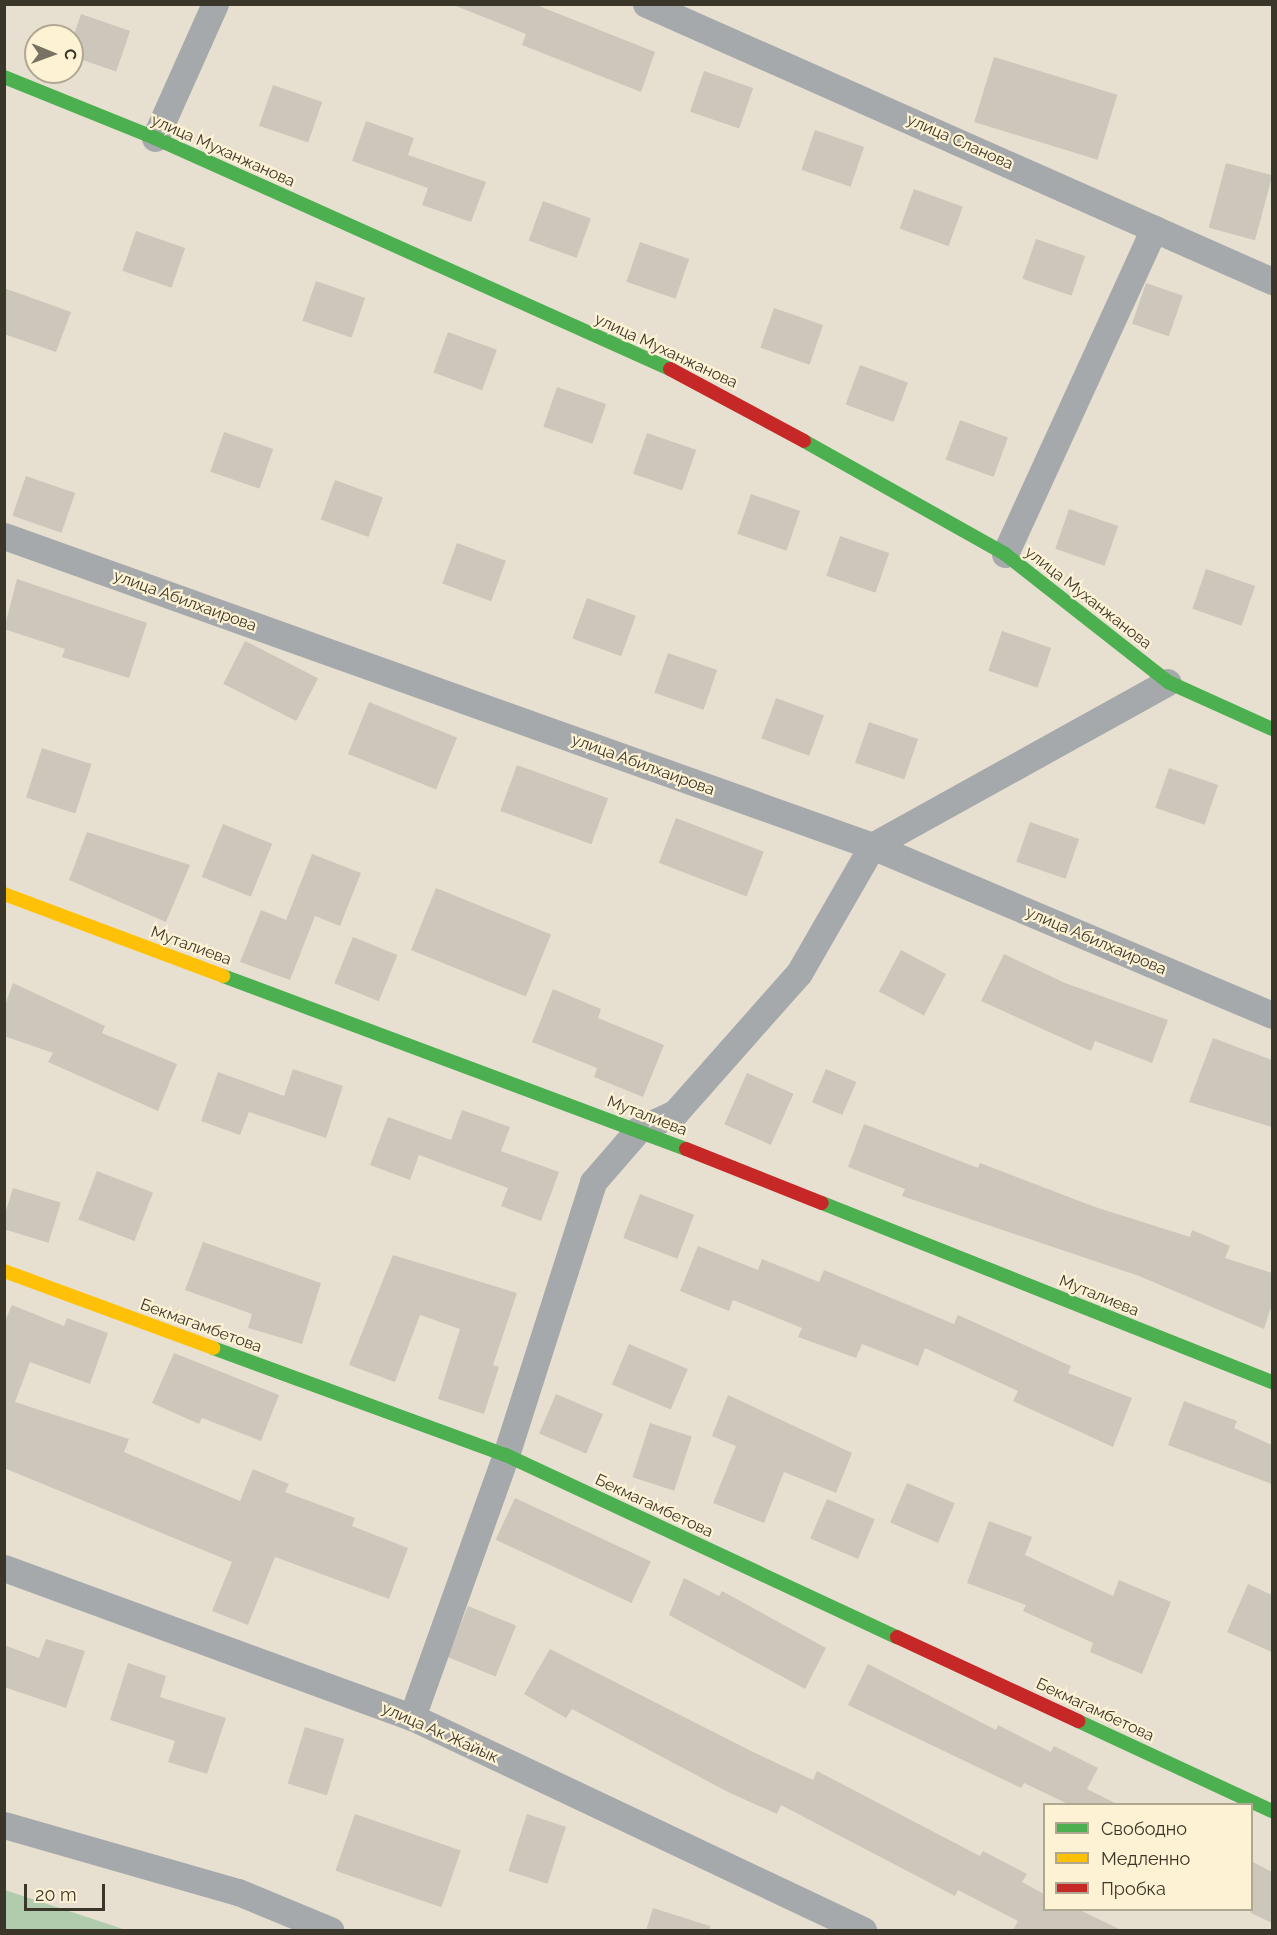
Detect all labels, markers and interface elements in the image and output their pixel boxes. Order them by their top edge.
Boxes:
north arrow [24,24,84,84]
text: С [61,49,80,60]
street label: улица Сланова [904,110,1016,174]
street label: улица Муханжанова [148,111,298,191]
street label: улица Муханжанова [591,309,741,393]
street label: улица Муханжанова [1021,543,1155,653]
street label: улица Абилхаирова [111,566,259,636]
street label: улица Абилхаирова [569,730,717,800]
street label: улица Абилхаирова [1023,903,1169,979]
street label: Муталиева [148,923,234,969]
street label: Муталиева [604,1092,690,1140]
street label: Муталиева [1056,1271,1142,1321]
street label: Бекмагамбетова [138,1295,264,1357]
street label: Бекмагамбетова [592,1470,716,1542]
street label: Бекмагамбетова [1033,1674,1157,1746]
street label: улица Ак Жайык [379,1699,501,1767]
legend [1043,1803,1253,1911]
text: Свободно [1101,1818,1187,1839]
text: Медленно [1101,1848,1190,1869]
scale bar [27,1872,108,1910]
text: Пробка [1101,1878,1166,1899]
text: 20 m [35,1884,77,1905]

